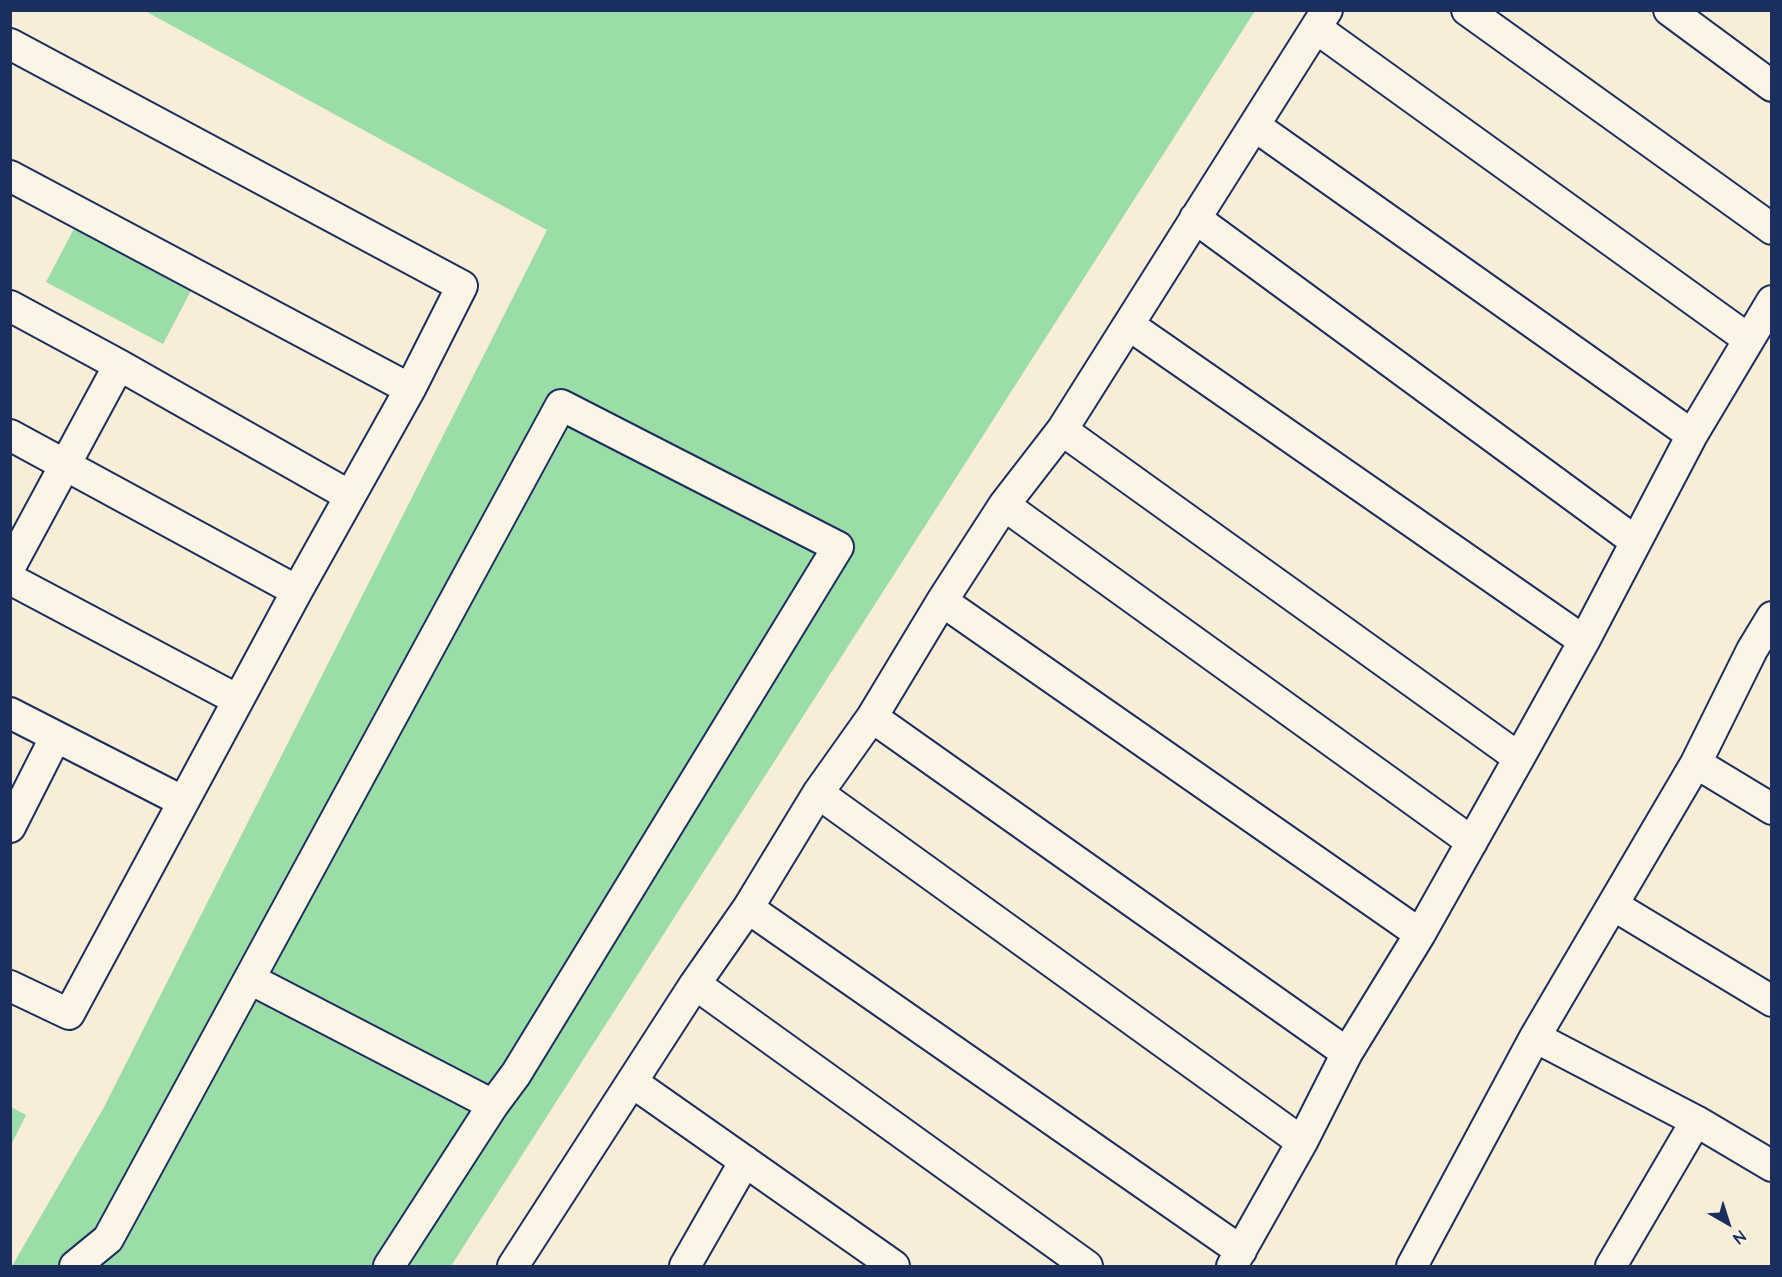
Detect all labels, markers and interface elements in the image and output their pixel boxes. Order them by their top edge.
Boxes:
north arrow [1698,1193,1758,1253]
text: N [1729,1225,1750,1249]

